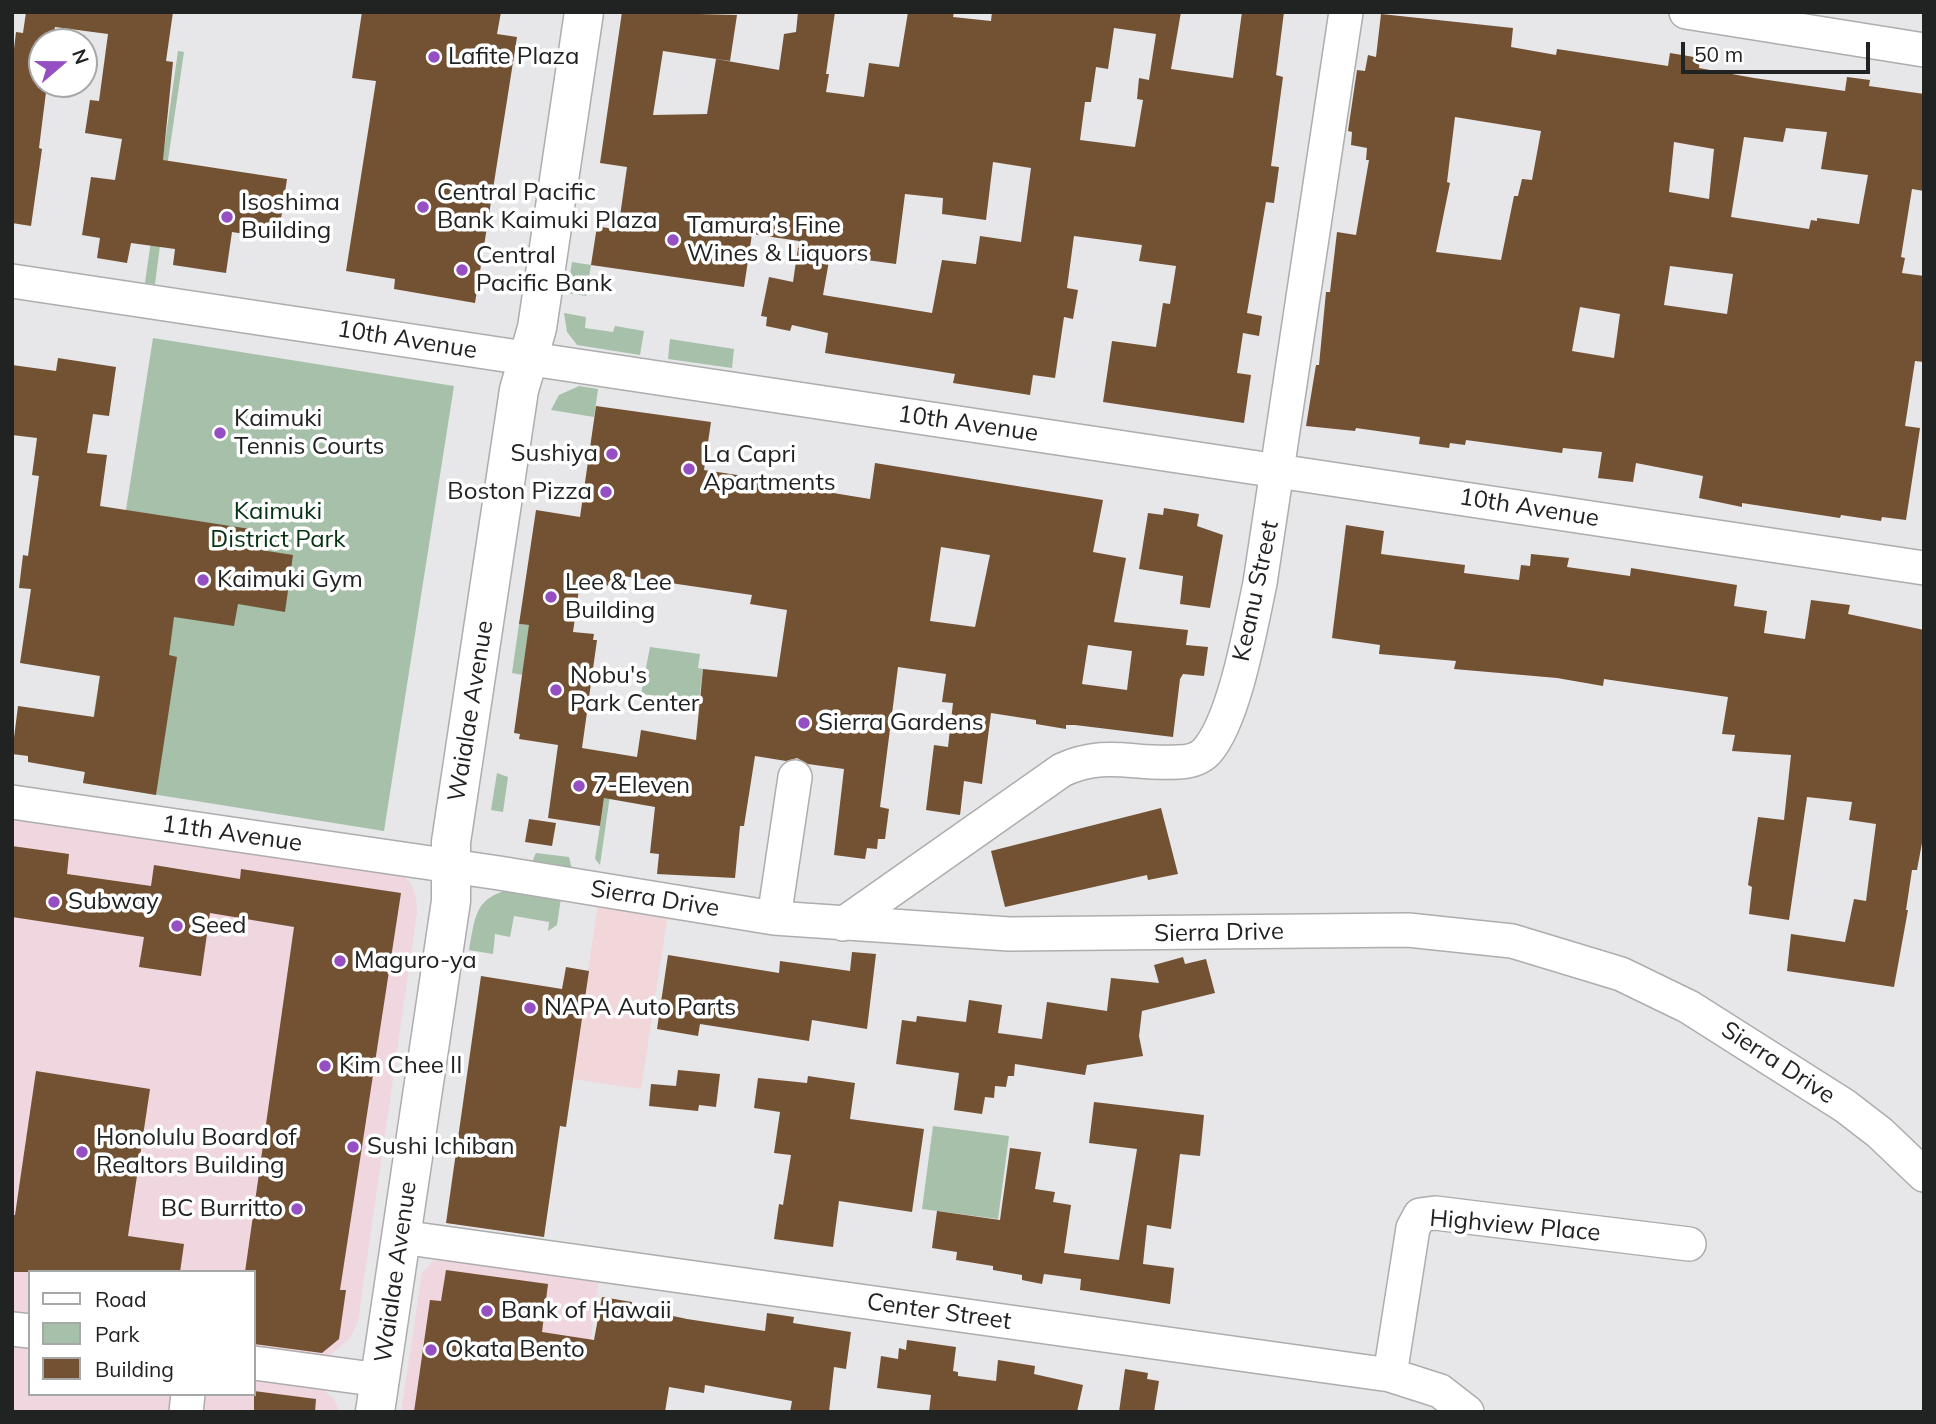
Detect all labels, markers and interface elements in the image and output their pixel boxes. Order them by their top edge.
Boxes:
north arrow [28,28,98,98]
scale bar [1684,28,1873,72]
text: 50 m [1694,41,1743,67]
place label: Lafite Plaza [448,43,579,71]
text: N [67,46,95,67]
marker: Lafite Plaza [426,49,442,65]
place label: Central Pacific Bank Kaimuki Plaza [437,179,657,235]
place label: Isoshima Building [241,189,340,245]
marker: Central Pacific Bank Kaimuki Plaza [415,199,431,215]
marker: Isoshima Building [219,209,235,225]
place label: Tamura’s Fine Wines & Liquors [687,212,868,268]
marker: Tamura’s Fine Wines & Liquors [665,232,681,248]
place label: Central Pacific Bank [476,242,612,298]
marker: Central Pacific Bank [454,262,470,278]
street label: 10th Avenue [335,315,479,365]
street label: 10th Avenue [896,400,1040,448]
place label: Kaimuki Tennis Courts [234,405,385,461]
marker: Kaimuki Tennis Courts [212,425,228,441]
place label: Sushiya [511,440,598,468]
place label: La Capri Apartments [703,441,836,497]
marker: Sushiya [604,446,620,462]
marker: La Capri Apartments [681,461,697,477]
place label: Boston Pizza [447,478,592,506]
street label: 10th Avenue [1457,483,1601,533]
marker: Boston Pizza [598,484,614,500]
park label: Kaimuki District Park [210,498,346,554]
street label: Keanu Street [1227,518,1285,664]
place label: Kaimuki Gym [217,566,363,594]
place label: Lee & Lee Building [565,569,672,625]
marker: Kaimuki Gym [195,572,211,588]
marker: Lee & Lee Building [543,589,559,605]
street label: Waialae Avenue [442,618,500,804]
place label: Nobu's Park Center [570,662,700,718]
marker: Nobu's Park Center [548,682,564,698]
place label: Sierra Gardens [818,709,984,737]
marker: Sierra Gardens [796,715,812,731]
place label: 7-Eleven [593,772,690,800]
marker: 7-Eleven [571,778,587,794]
street label: 11th Avenue [160,810,304,858]
street label: Sierra Drive [589,875,721,923]
place label: Subway [68,888,159,916]
marker: Subway [46,894,62,910]
place label: Seed [191,912,246,940]
street label: Sierra Drive [1154,917,1284,949]
marker: Seed [169,918,185,934]
place label: Maguro-ya [354,947,477,975]
marker: Maguro-ya [332,953,348,969]
place label: NAPA Auto Parts [544,994,736,1022]
marker: NAPA Auto Parts [522,1000,538,1016]
street label: Sierra Drive [1716,1016,1840,1110]
place label: Kim Chee II [339,1052,463,1080]
marker: Kim Chee II [317,1058,333,1074]
place label: Honolulu Board of Realtors Building [96,1124,297,1180]
place label: Sushi Ichiban [367,1133,514,1161]
marker: Sushi Ichiban [345,1139,361,1155]
marker: Honolulu Board of Realtors Building [74,1144,90,1160]
street label: Waialae Avenue [369,1179,423,1365]
place label: BC Burritto [161,1195,283,1223]
marker: BC Burritto [289,1201,305,1217]
street label: Highview Place [1428,1204,1602,1248]
legend [28,1270,256,1396]
text: Road [95,1286,146,1312]
street label: Center Street [865,1288,1013,1336]
place label: Bank of Hawaii [501,1297,671,1325]
marker: Bank of Hawaii [479,1303,495,1319]
text: Park [95,1321,139,1347]
place label: Okata Bento [445,1336,585,1364]
marker: Okata Bento [423,1342,439,1358]
text: Building [95,1356,174,1382]

